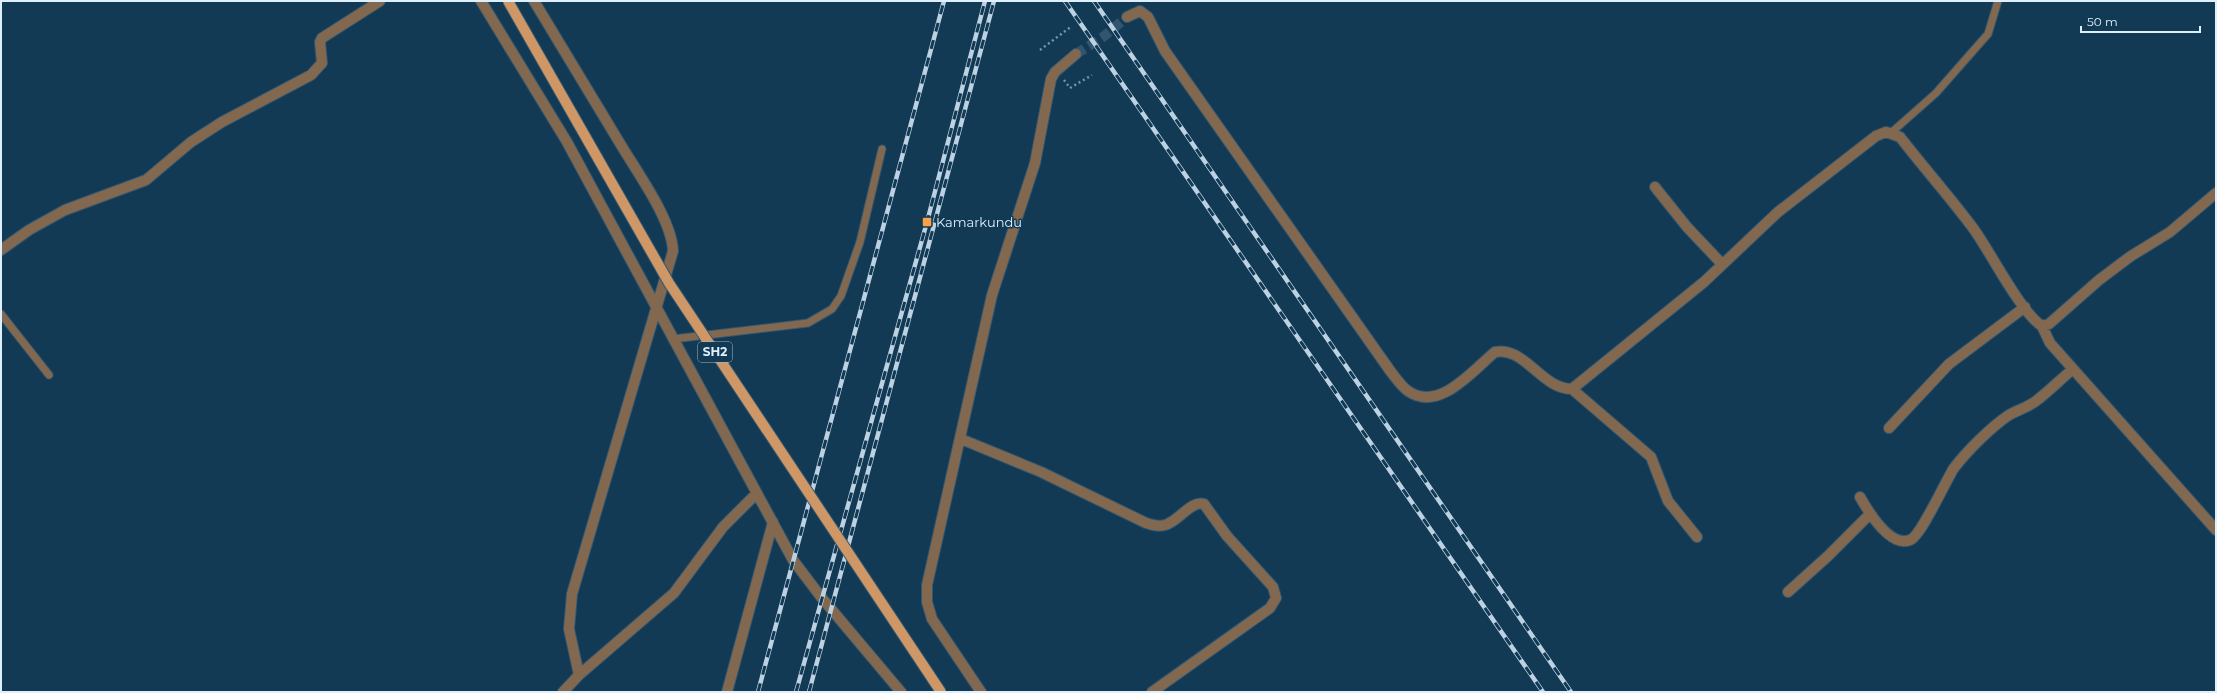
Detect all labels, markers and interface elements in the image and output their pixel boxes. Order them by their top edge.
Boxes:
scale bar [2081,8,2200,34]
text: 50 m [2087,14,2118,29]
place label: Kamarkundu [936,214,1022,230]
marker: Kamarkundu [921,216,933,228]
road number: SH2 [698,342,732,362]

